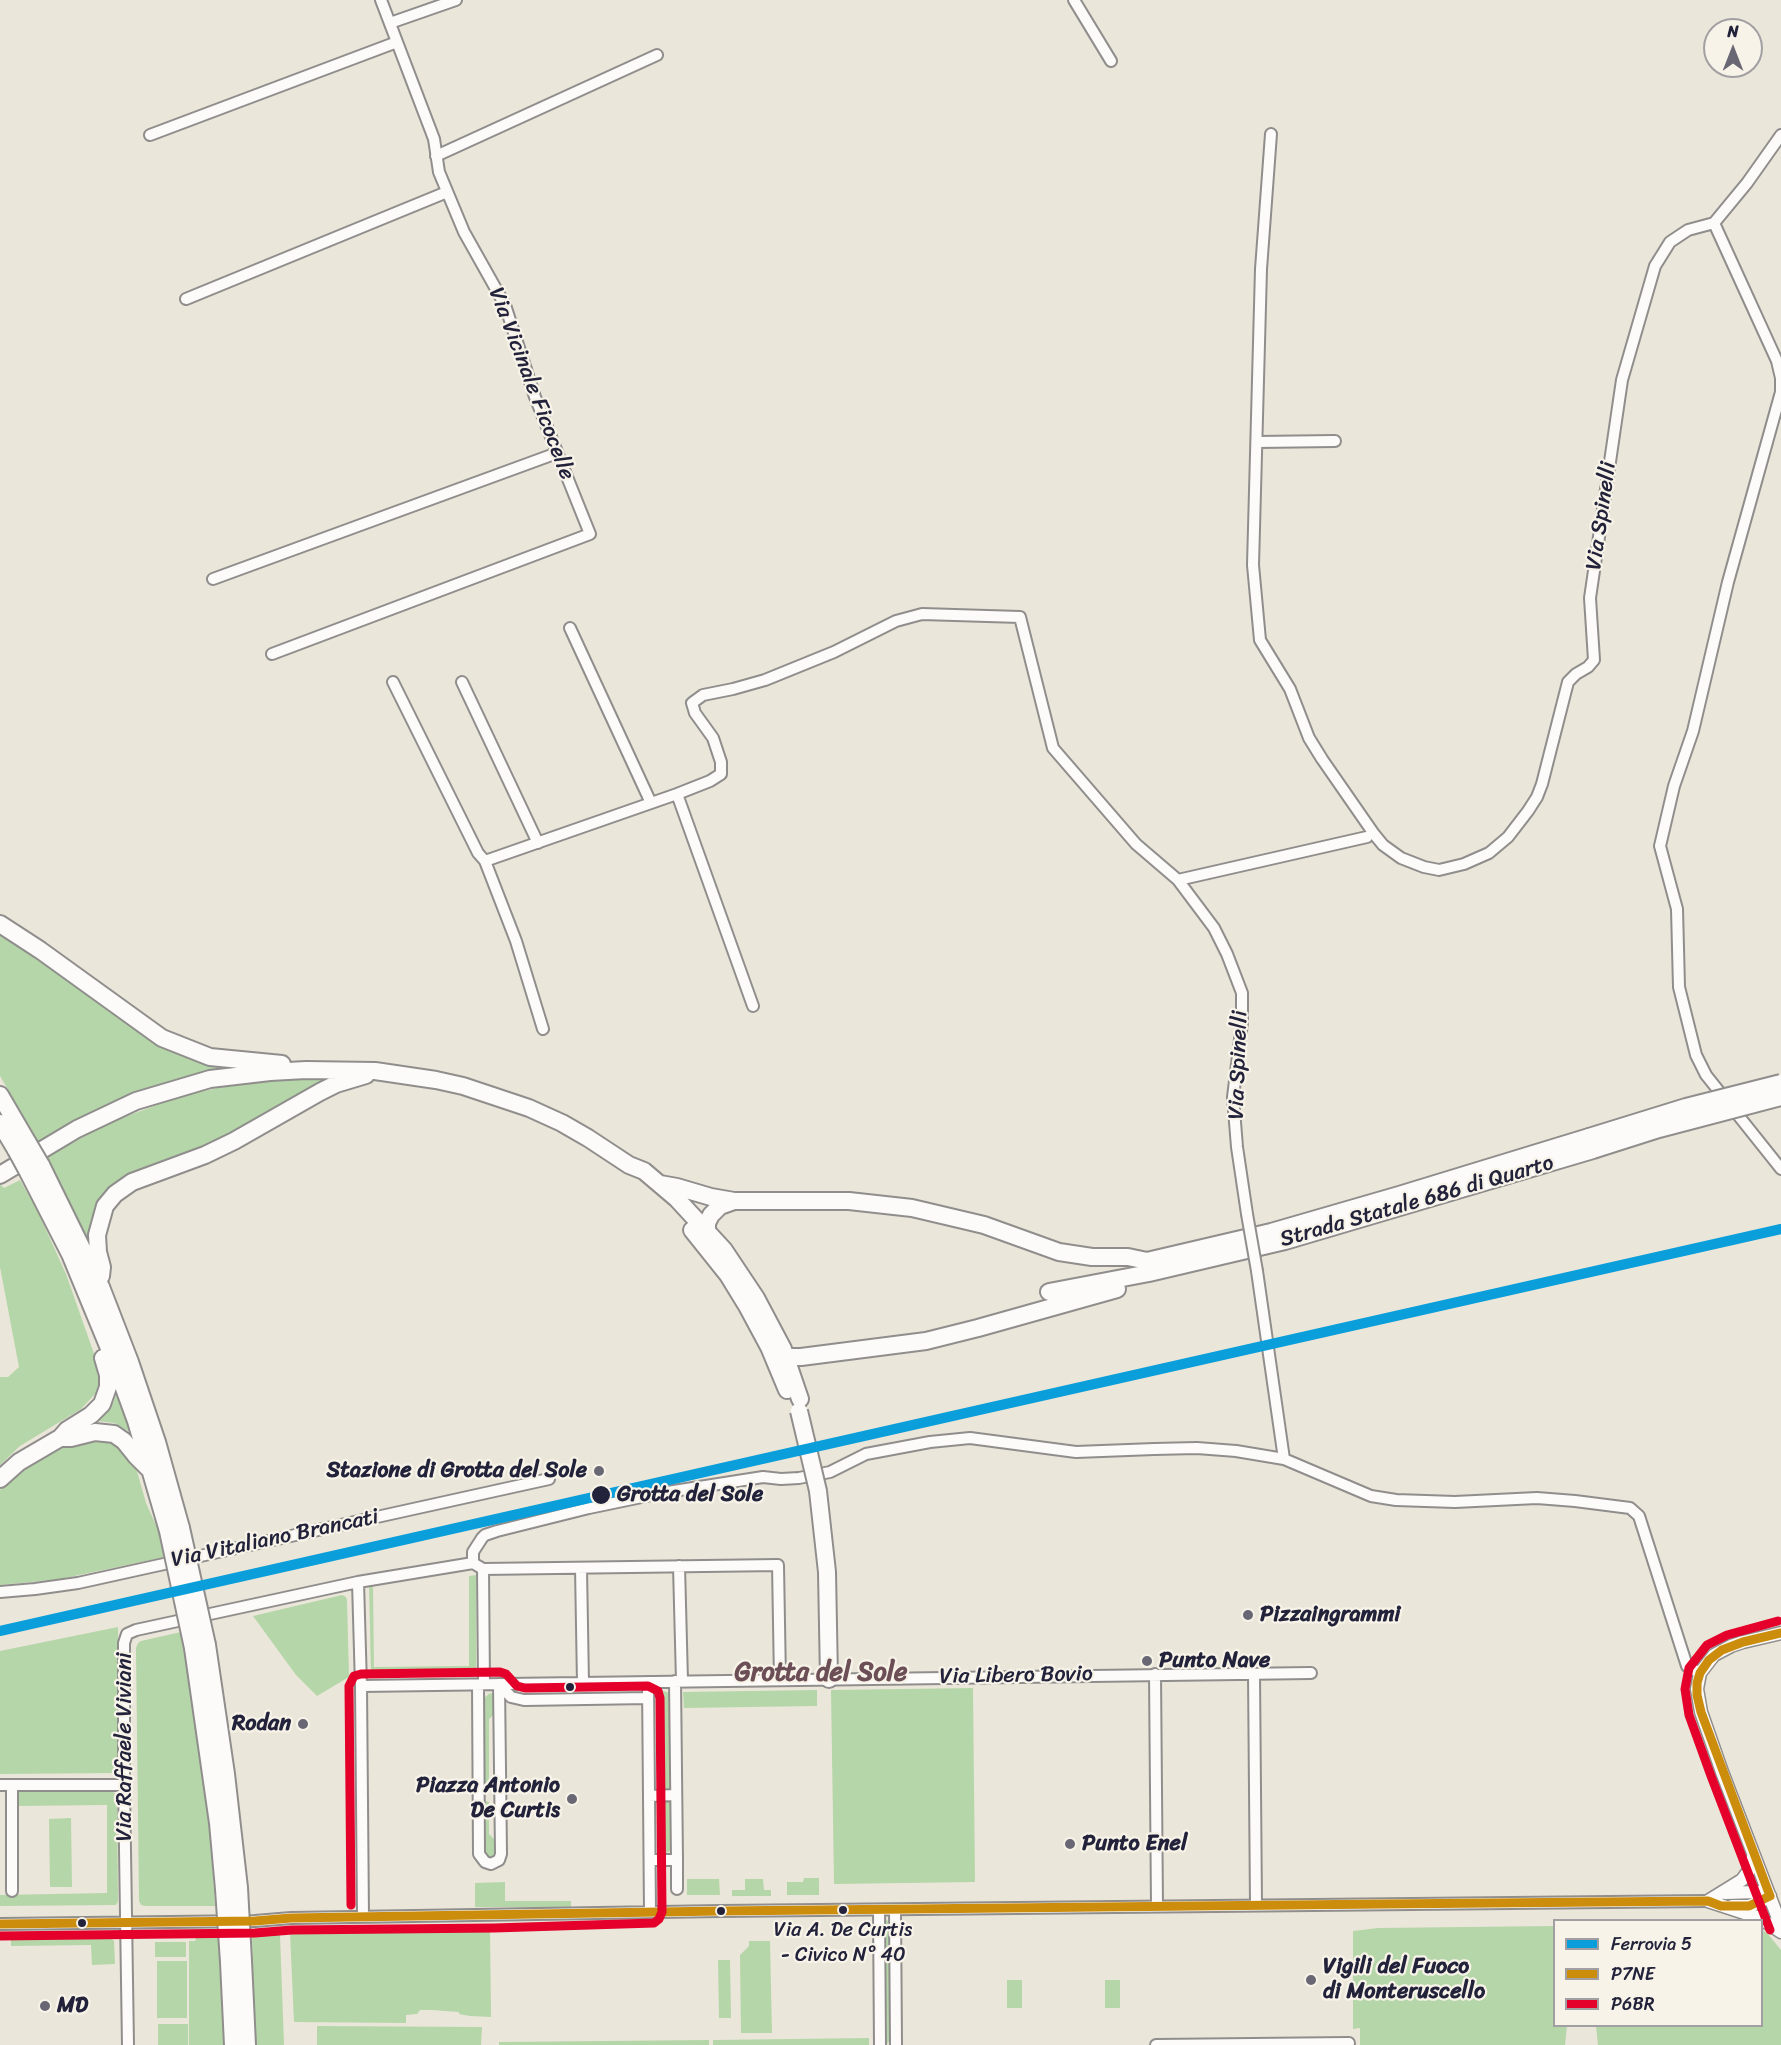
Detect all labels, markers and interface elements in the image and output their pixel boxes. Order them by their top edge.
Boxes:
text: N [1727,17,1739,46]
north arrow [1703,18,1763,78]
street label: Via Vicinale Ficocelle [482,284,580,484]
street label: Via Spinelli [1581,460,1623,572]
street label: Via Spinelli [1224,1010,1254,1120]
street label: Strada Statale 686 di Quarto [1277,1150,1557,1254]
place label: Stazione di Grotta del Sole [326,1458,587,1484]
marker: Stazione di Grotta del Sole [592,1464,606,1478]
place label: Grotta del Sole [617,1482,763,1508]
marker: Grotta del Sole [590,1484,612,1506]
street label: Via Vitaliano Brancati [169,1504,381,1574]
place label: Pizzaingrammi [1260,1602,1400,1628]
marker: Pizzaingrammi [1241,1608,1255,1622]
place label: Punto Nave [1159,1648,1270,1674]
street label: Via Raffaele Viviani [112,1652,138,1842]
marker: Punto Nave [1140,1654,1154,1668]
district label: Grotta del Sole [735,1657,907,1689]
street label: Via Libero Bovio [939,1661,1093,1691]
unlabelled marker [564,1681,576,1693]
place label: Rodan [232,1711,291,1737]
marker: Rodan [296,1717,310,1731]
place label: Piazza Antonio De Curtis [416,1773,560,1825]
marker: Piazza Antonio De Curtis [565,1792,579,1806]
place label: Punto Enel [1082,1831,1187,1857]
marker: Punto Enel [1063,1837,1077,1851]
marker: Via A. De Curtis - Civico N° 40 [837,1904,849,1916]
unlabelled marker [715,1905,727,1917]
unlabelled marker [76,1917,88,1929]
place label: Via A. De Curtis - Civico N° 40 [774,1919,912,1966]
legend [1553,1919,1763,2027]
text: Ferrovia 5 [1611,1928,1692,1960]
place label: Vigili del Fuoco di Monteruscello [1323,1954,1485,2006]
text: P7NE [1611,1958,1655,1990]
marker: Vigili del Fuoco di Monteruscello [1304,1973,1318,1987]
text: P6BR [1611,1988,1654,2020]
place label: MD [57,1993,88,2019]
marker: MD [38,1999,52,2013]

